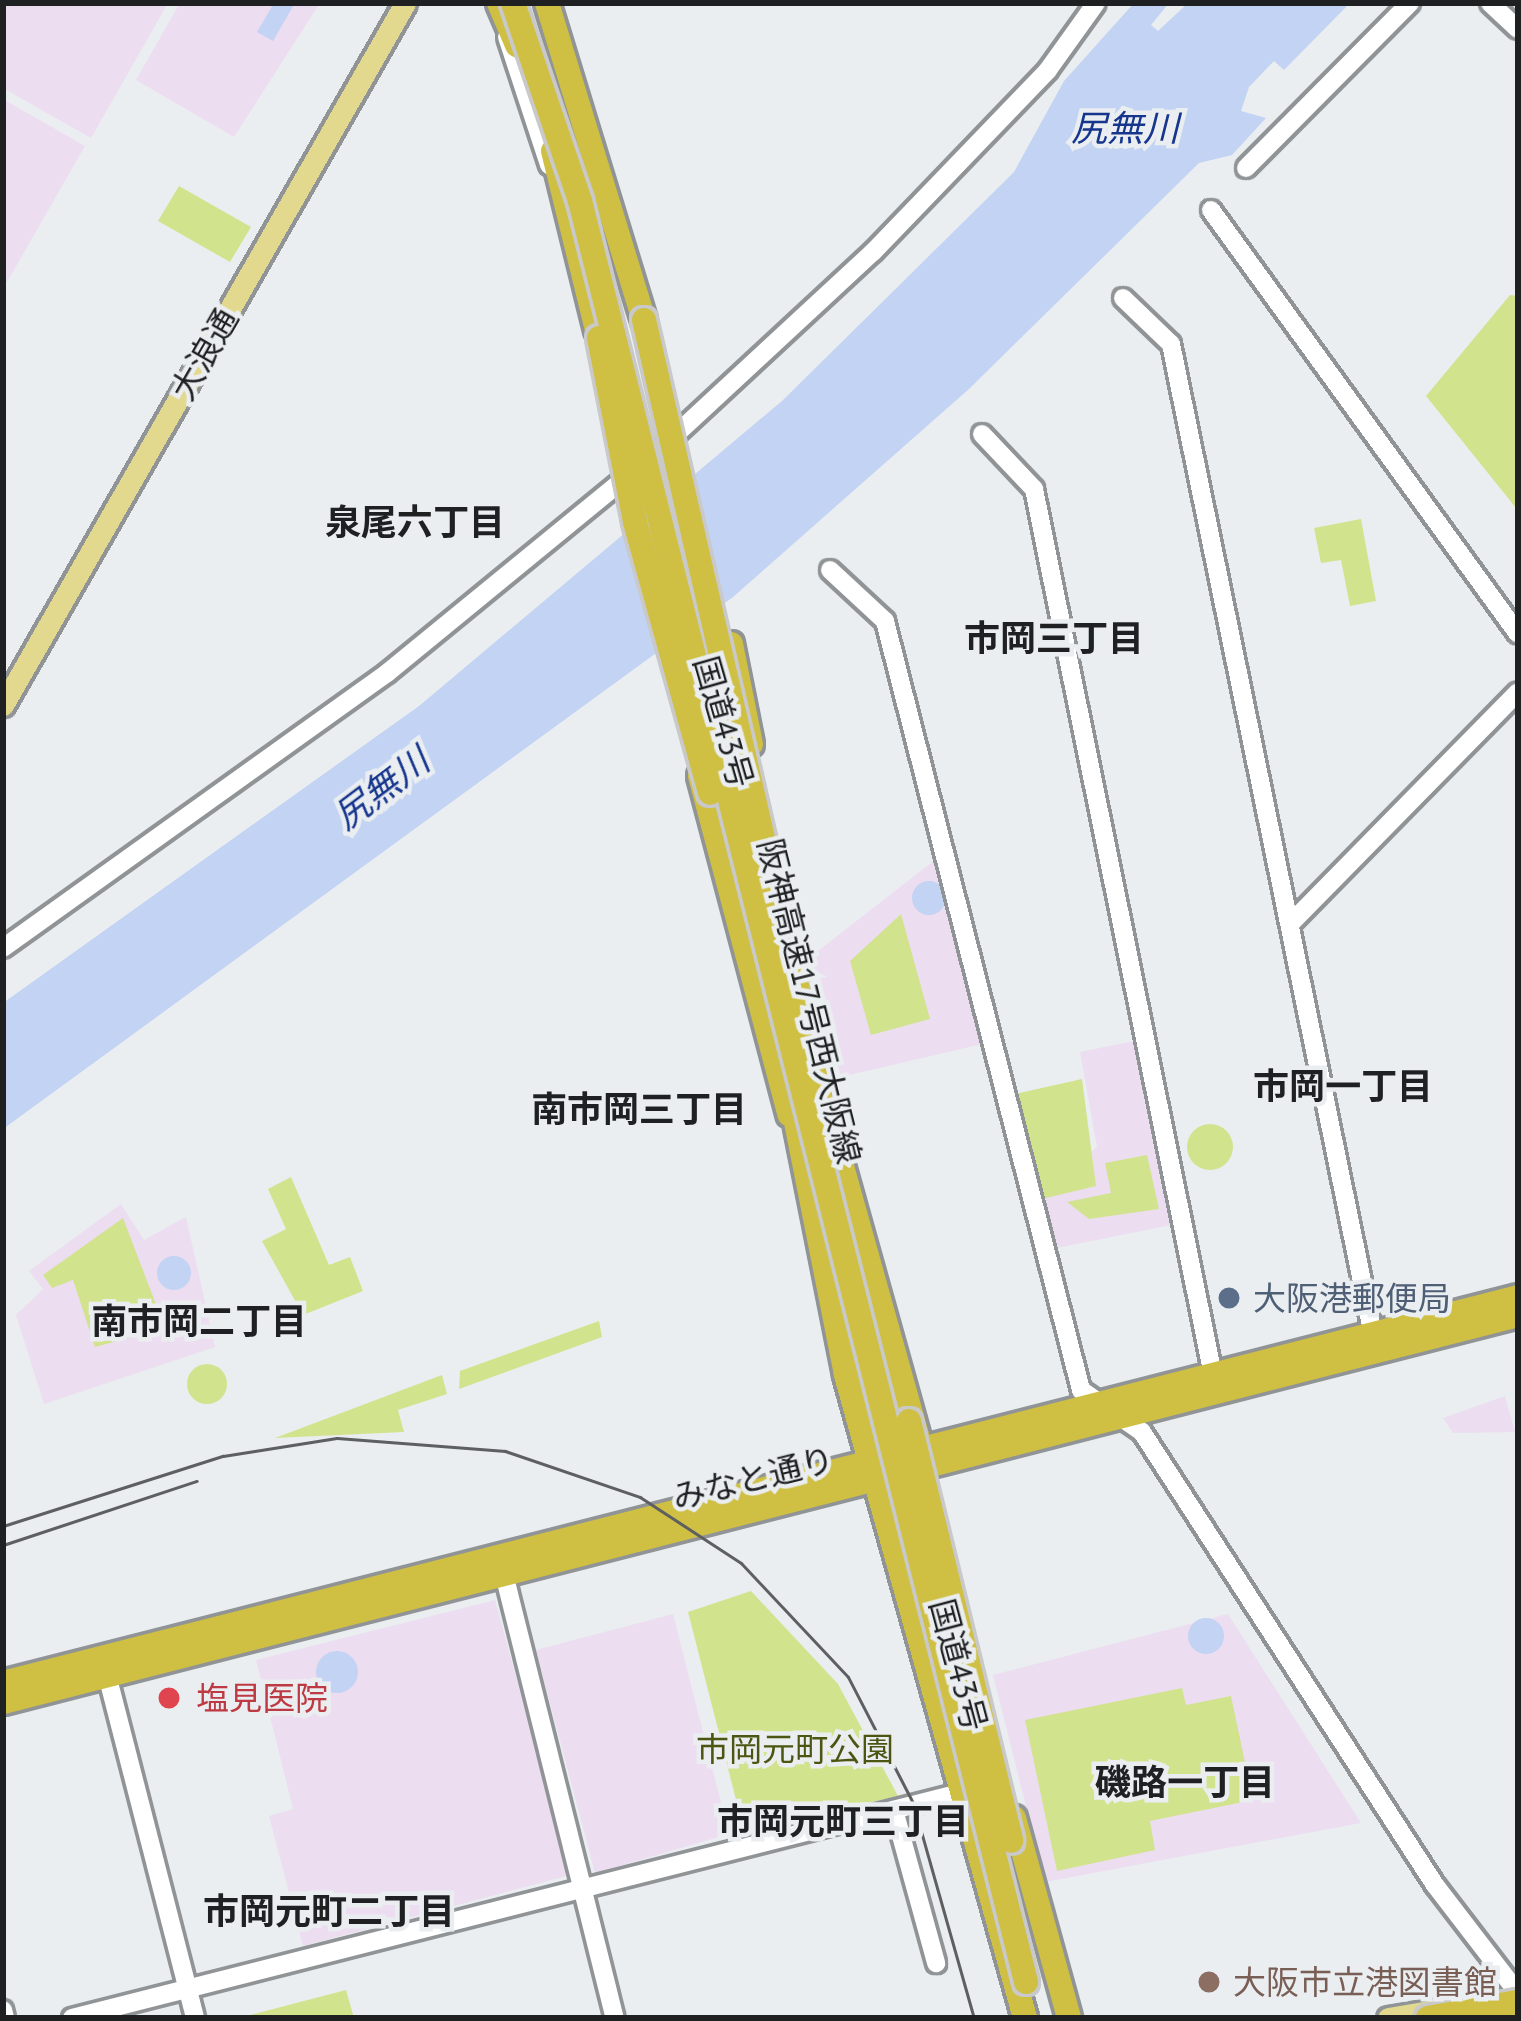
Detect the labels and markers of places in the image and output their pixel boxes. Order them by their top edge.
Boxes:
place label: 大阪港郵便局 [1253,1278,1451,1318]
marker: 大阪港郵便局 [1216,1285,1242,1311]
place label: 塩見医院 [196,1678,328,1718]
marker: 塩見医院 [153,1682,185,1714]
place label: 大阪市立港図書館 [1233,1962,1497,2002]
marker: 大阪市立港図書館 [1196,1969,1222,1995]

